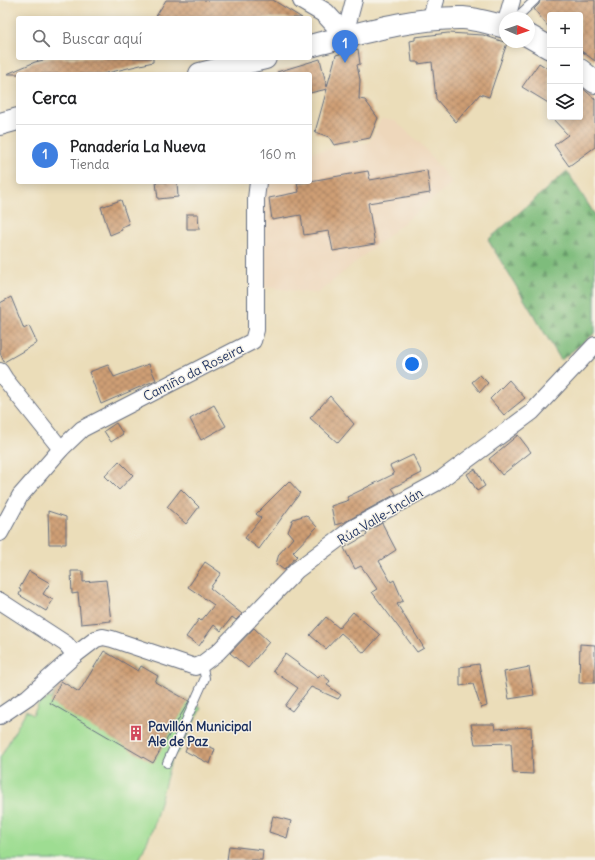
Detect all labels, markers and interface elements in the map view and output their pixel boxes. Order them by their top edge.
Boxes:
north arrow [499,12,535,48]
map controls [547,12,583,120]
button: + [547,12,583,48]
search box [16,16,312,60]
icon: search [30,27,52,49]
text: Buscar aquí [62,29,142,48]
pin: 1 [332,30,358,63]
button: − [547,48,583,84]
button: layers [547,84,583,120]
text: Cerca [32,87,77,109]
text: Panadería La Nueva [70,137,206,156]
text: 1 [42,146,48,163]
text: 160 m [260,146,296,163]
text: Tienda [70,156,109,173]
street label: Camiño da Roseira [140,340,246,405]
your location [402,354,422,374]
street label: Rúa Valle-Inclán [334,484,427,549]
place label: Pavillón Municipal Ale de Paz [148,718,252,750]
building icon: Pavillón Municipal Ale de Paz [127,724,145,742]

